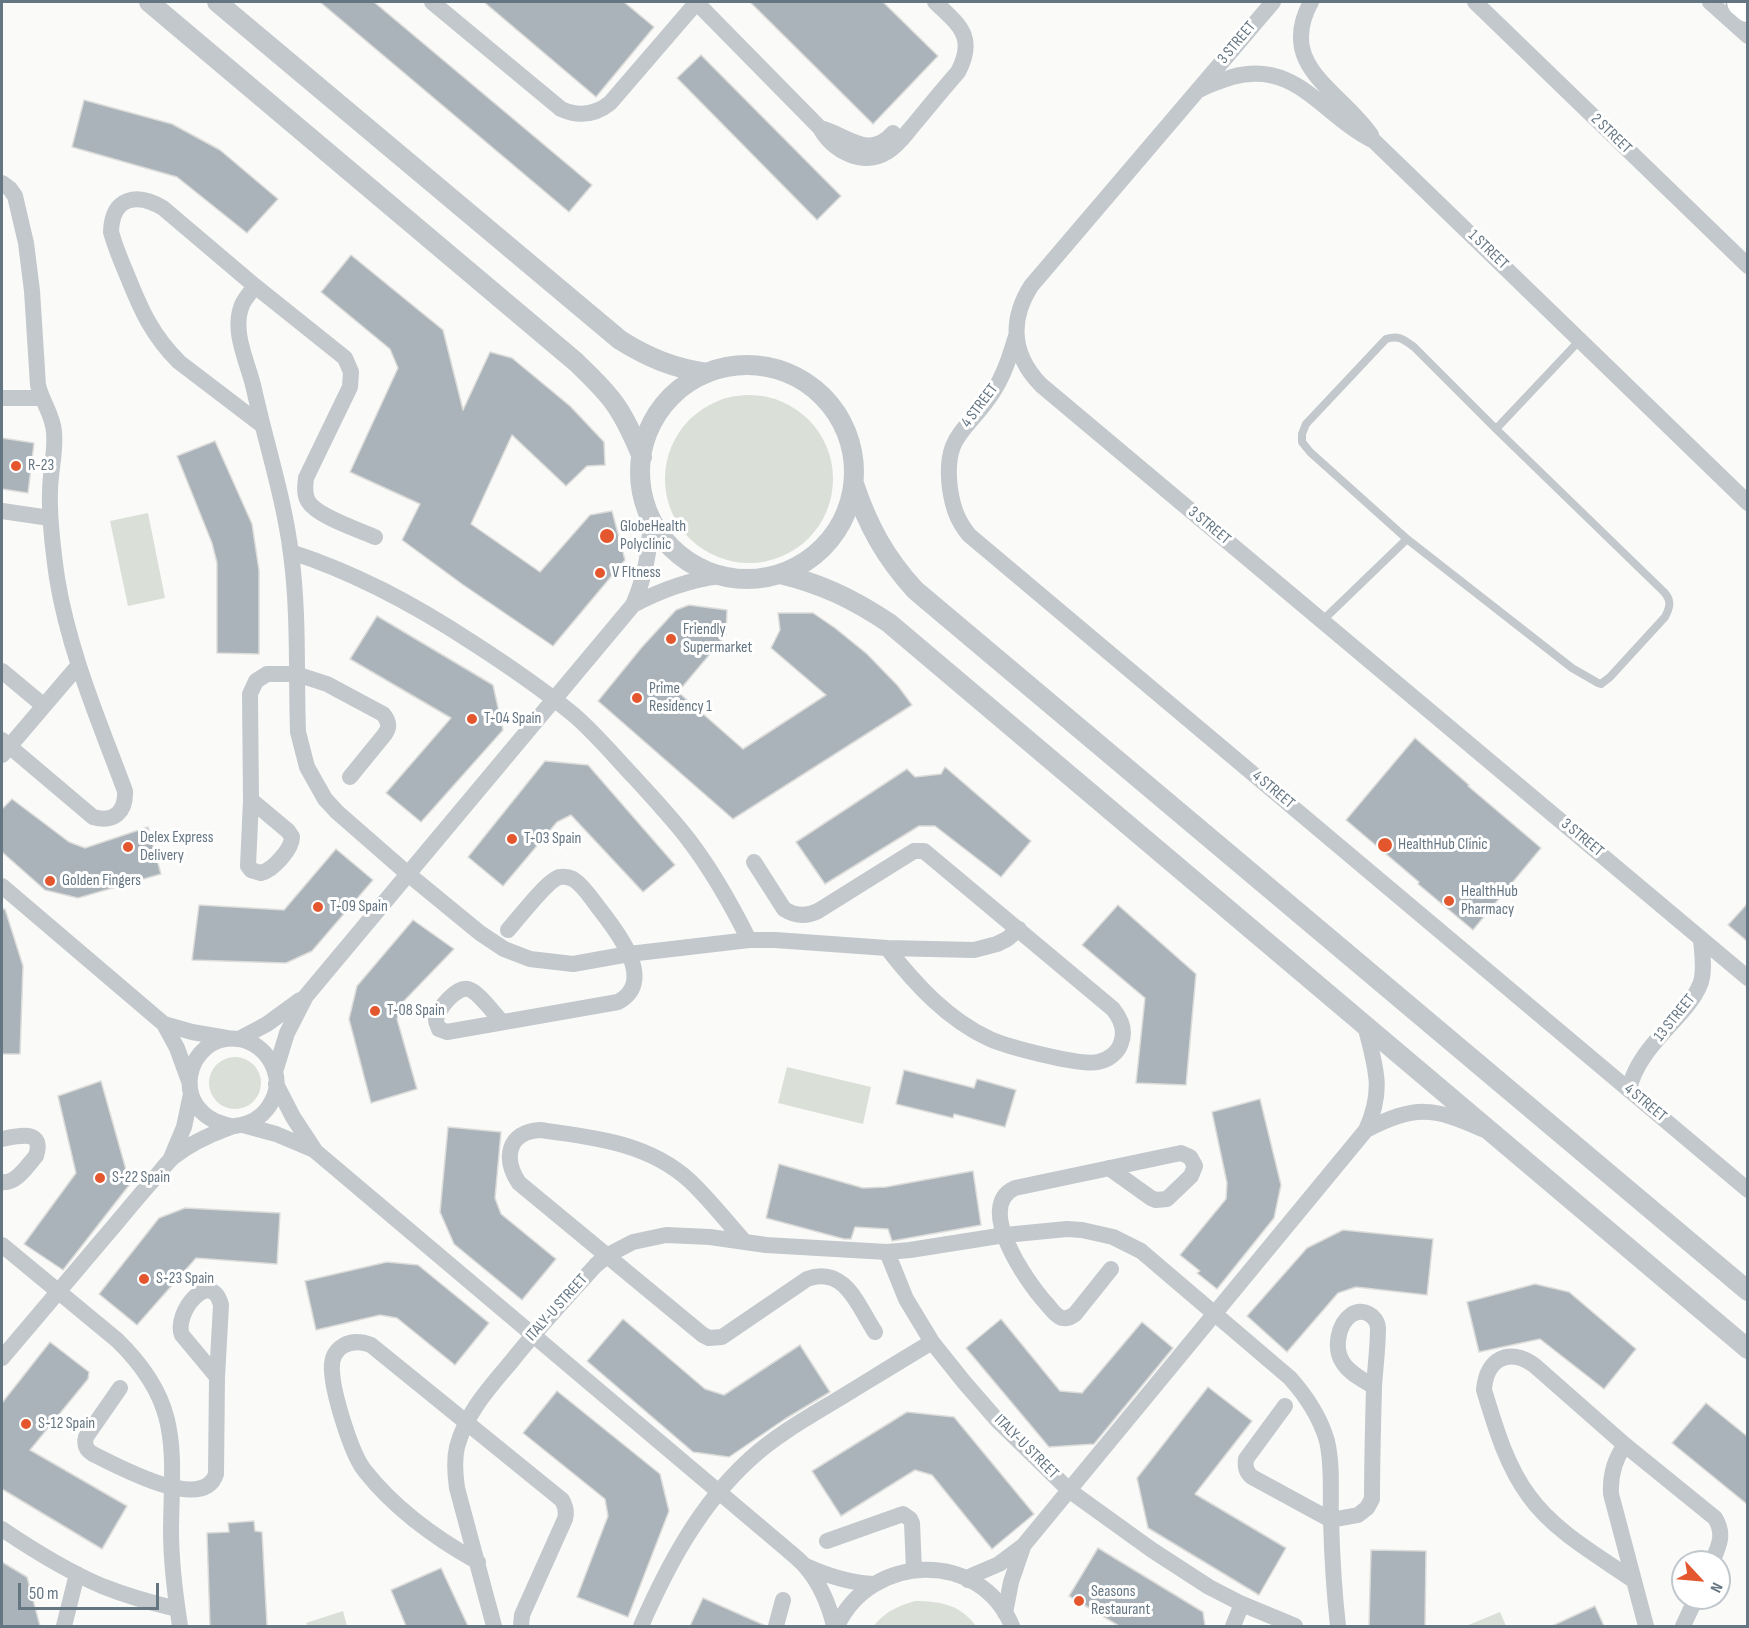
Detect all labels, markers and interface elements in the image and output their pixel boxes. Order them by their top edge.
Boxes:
street label: 3 STREET [1214,18,1260,68]
street label: 2 STREET [1587,110,1635,158]
street label: 1 STREET [1464,226,1512,274]
street label: 4 STREET [957,380,1003,432]
place label: R-23 [28,456,54,476]
marker: R-23 [9,459,23,473]
street label: 3 STREET [1184,503,1234,549]
place label: GlobeHealth Polyclinic [620,517,686,555]
marker: GlobeHealth Polyclinic [598,527,616,545]
place label: V FItness [612,563,661,583]
marker: V FItness [593,566,607,580]
place label: Friendly Supermarket [683,620,752,658]
marker: Friendly Supermarket [664,632,678,646]
place label: Prime Residency 1 [649,679,712,717]
marker: Prime Residency 1 [630,691,644,705]
place label: T-04 Spain [484,709,541,729]
marker: T-04 Spain [465,712,479,726]
street label: 4 STREET [1248,767,1298,813]
street label: 3 STREET [1557,815,1607,861]
place label: Delex Express Delivery [140,828,213,866]
place label: T-03 Spain [524,829,581,849]
marker: T-03 Spain [505,832,519,846]
place label: HealthHub Clinic [1398,835,1488,855]
marker: HealthHub Clinic [1376,836,1394,854]
marker: Delex Express Delivery [121,840,135,854]
place label: Golden Fingers [62,871,141,891]
marker: Golden Fingers [43,874,57,888]
place label: HealthHub Pharmacy [1461,882,1518,920]
marker: HealthHub Pharmacy [1442,894,1456,908]
place label: T-09 Spain [330,897,388,917]
marker: T-09 Spain [311,900,325,914]
street label: 13 STREET [1650,991,1700,1045]
place label: T-08 Spain [387,1001,445,1021]
marker: T-08 Spain [368,1004,382,1018]
street label: 4 STREET [1620,1080,1670,1126]
place label: S-22 Spain [112,1168,170,1188]
marker: S-22 Spain [93,1171,107,1185]
place label: S-23 Spain [156,1269,214,1289]
street label: ITALY-U STREET [522,1271,592,1345]
marker: S-23 Spain [137,1272,151,1286]
street label: ITALY-U STREET [990,1411,1062,1483]
place label: S-12 Spain [38,1414,95,1434]
marker: S-12 Spain [19,1417,33,1431]
north arrow [1671,1550,1731,1610]
scale bar [21,1571,162,1609]
text: N [1705,1579,1726,1595]
place label: Seasons Restaurant [1091,1582,1150,1620]
text: 50 m [29,1583,59,1604]
marker: Seasons Restaurant [1072,1594,1086,1608]

